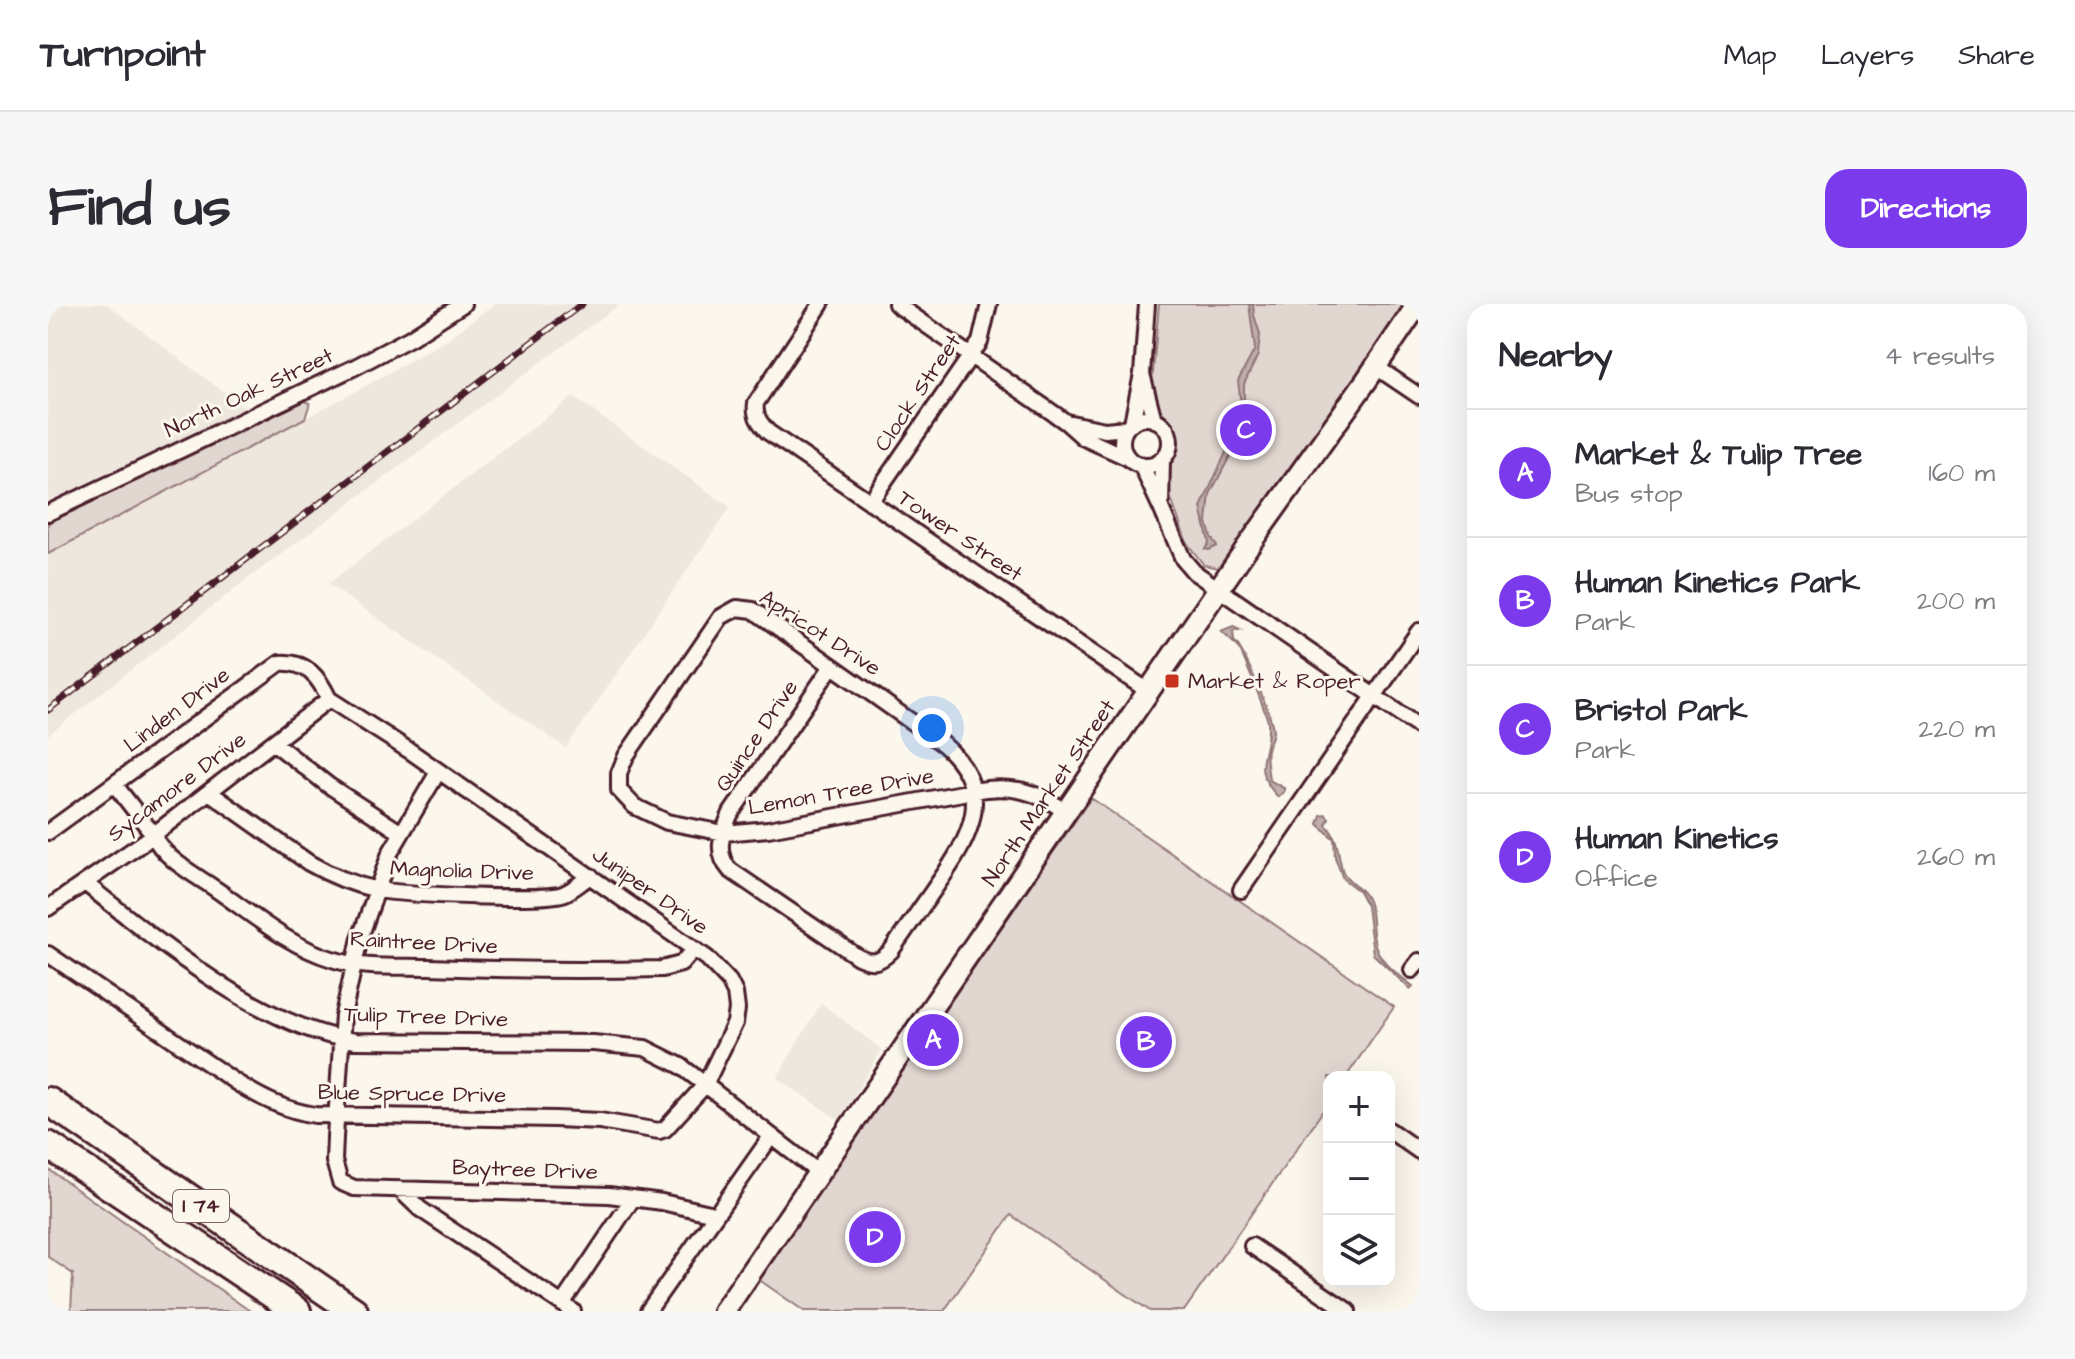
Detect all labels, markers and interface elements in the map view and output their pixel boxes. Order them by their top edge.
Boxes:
text: Turnpoint [40,29,206,81]
text: Map [1724,36,1777,75]
text: Layers [1821,36,1914,75]
text: Share [1958,36,2035,75]
text: Find us [48,169,231,247]
button: Directions [1825,169,2027,248]
street label: Clock Street [867,328,969,458]
text: Nearby [1499,332,1613,380]
text: 4 results [1885,338,1995,374]
street label: North Oak Street [160,340,339,446]
pin: C [1220,400,1272,460]
text: Market & Tulip Tree [1575,434,1862,476]
text: A [1517,455,1533,491]
text: 160 m [1928,455,1995,491]
text: Bus stop [1575,476,1683,512]
street label: Tower Street [891,483,1029,589]
text: Human Kinetics Park [1575,562,1860,604]
street label: Apricot Drive [753,582,887,684]
text: B [1516,583,1534,619]
text: 200 m [1917,583,1995,619]
text: Park [1575,604,1635,640]
street label: Linden Drive [118,660,237,760]
place label: Market & Roper [1188,666,1361,697]
marker: Market & Roper [1163,672,1181,690]
street label: Quince Drive [708,674,806,798]
text: Bristol Park [1575,690,1748,732]
street label: North Market Street [975,693,1123,893]
your location [912,708,952,748]
text: C [1516,711,1534,747]
text: 220 m [1918,711,1995,747]
street label: Sycamore Drive [101,724,254,850]
text: Park [1575,732,1635,768]
street label: Lemon Tree Drive [746,760,936,824]
text: Human Kinetics [1575,818,1779,860]
text: D [1517,839,1533,875]
text: 260 m [1917,839,1995,875]
street label: Juniper Drive [586,840,714,943]
street label: Magnolia Drive [389,853,535,890]
text: Office [1575,860,1658,896]
street label: Raintree Drive [349,924,499,962]
street label: Tulip Tree Drive [343,999,509,1035]
pin: A [907,1010,959,1070]
pin: B [1120,1012,1172,1072]
map controls [1323,1071,1395,1287]
button: + [1323,1071,1395,1143]
street label: Blue Spruce Drive [318,1077,507,1111]
button: − [1323,1143,1395,1215]
street label: Baytree Drive [452,1152,598,1189]
road number: I 74 [173,1190,229,1222]
pin: D [849,1207,901,1267]
button: layers [1323,1215,1395,1287]

